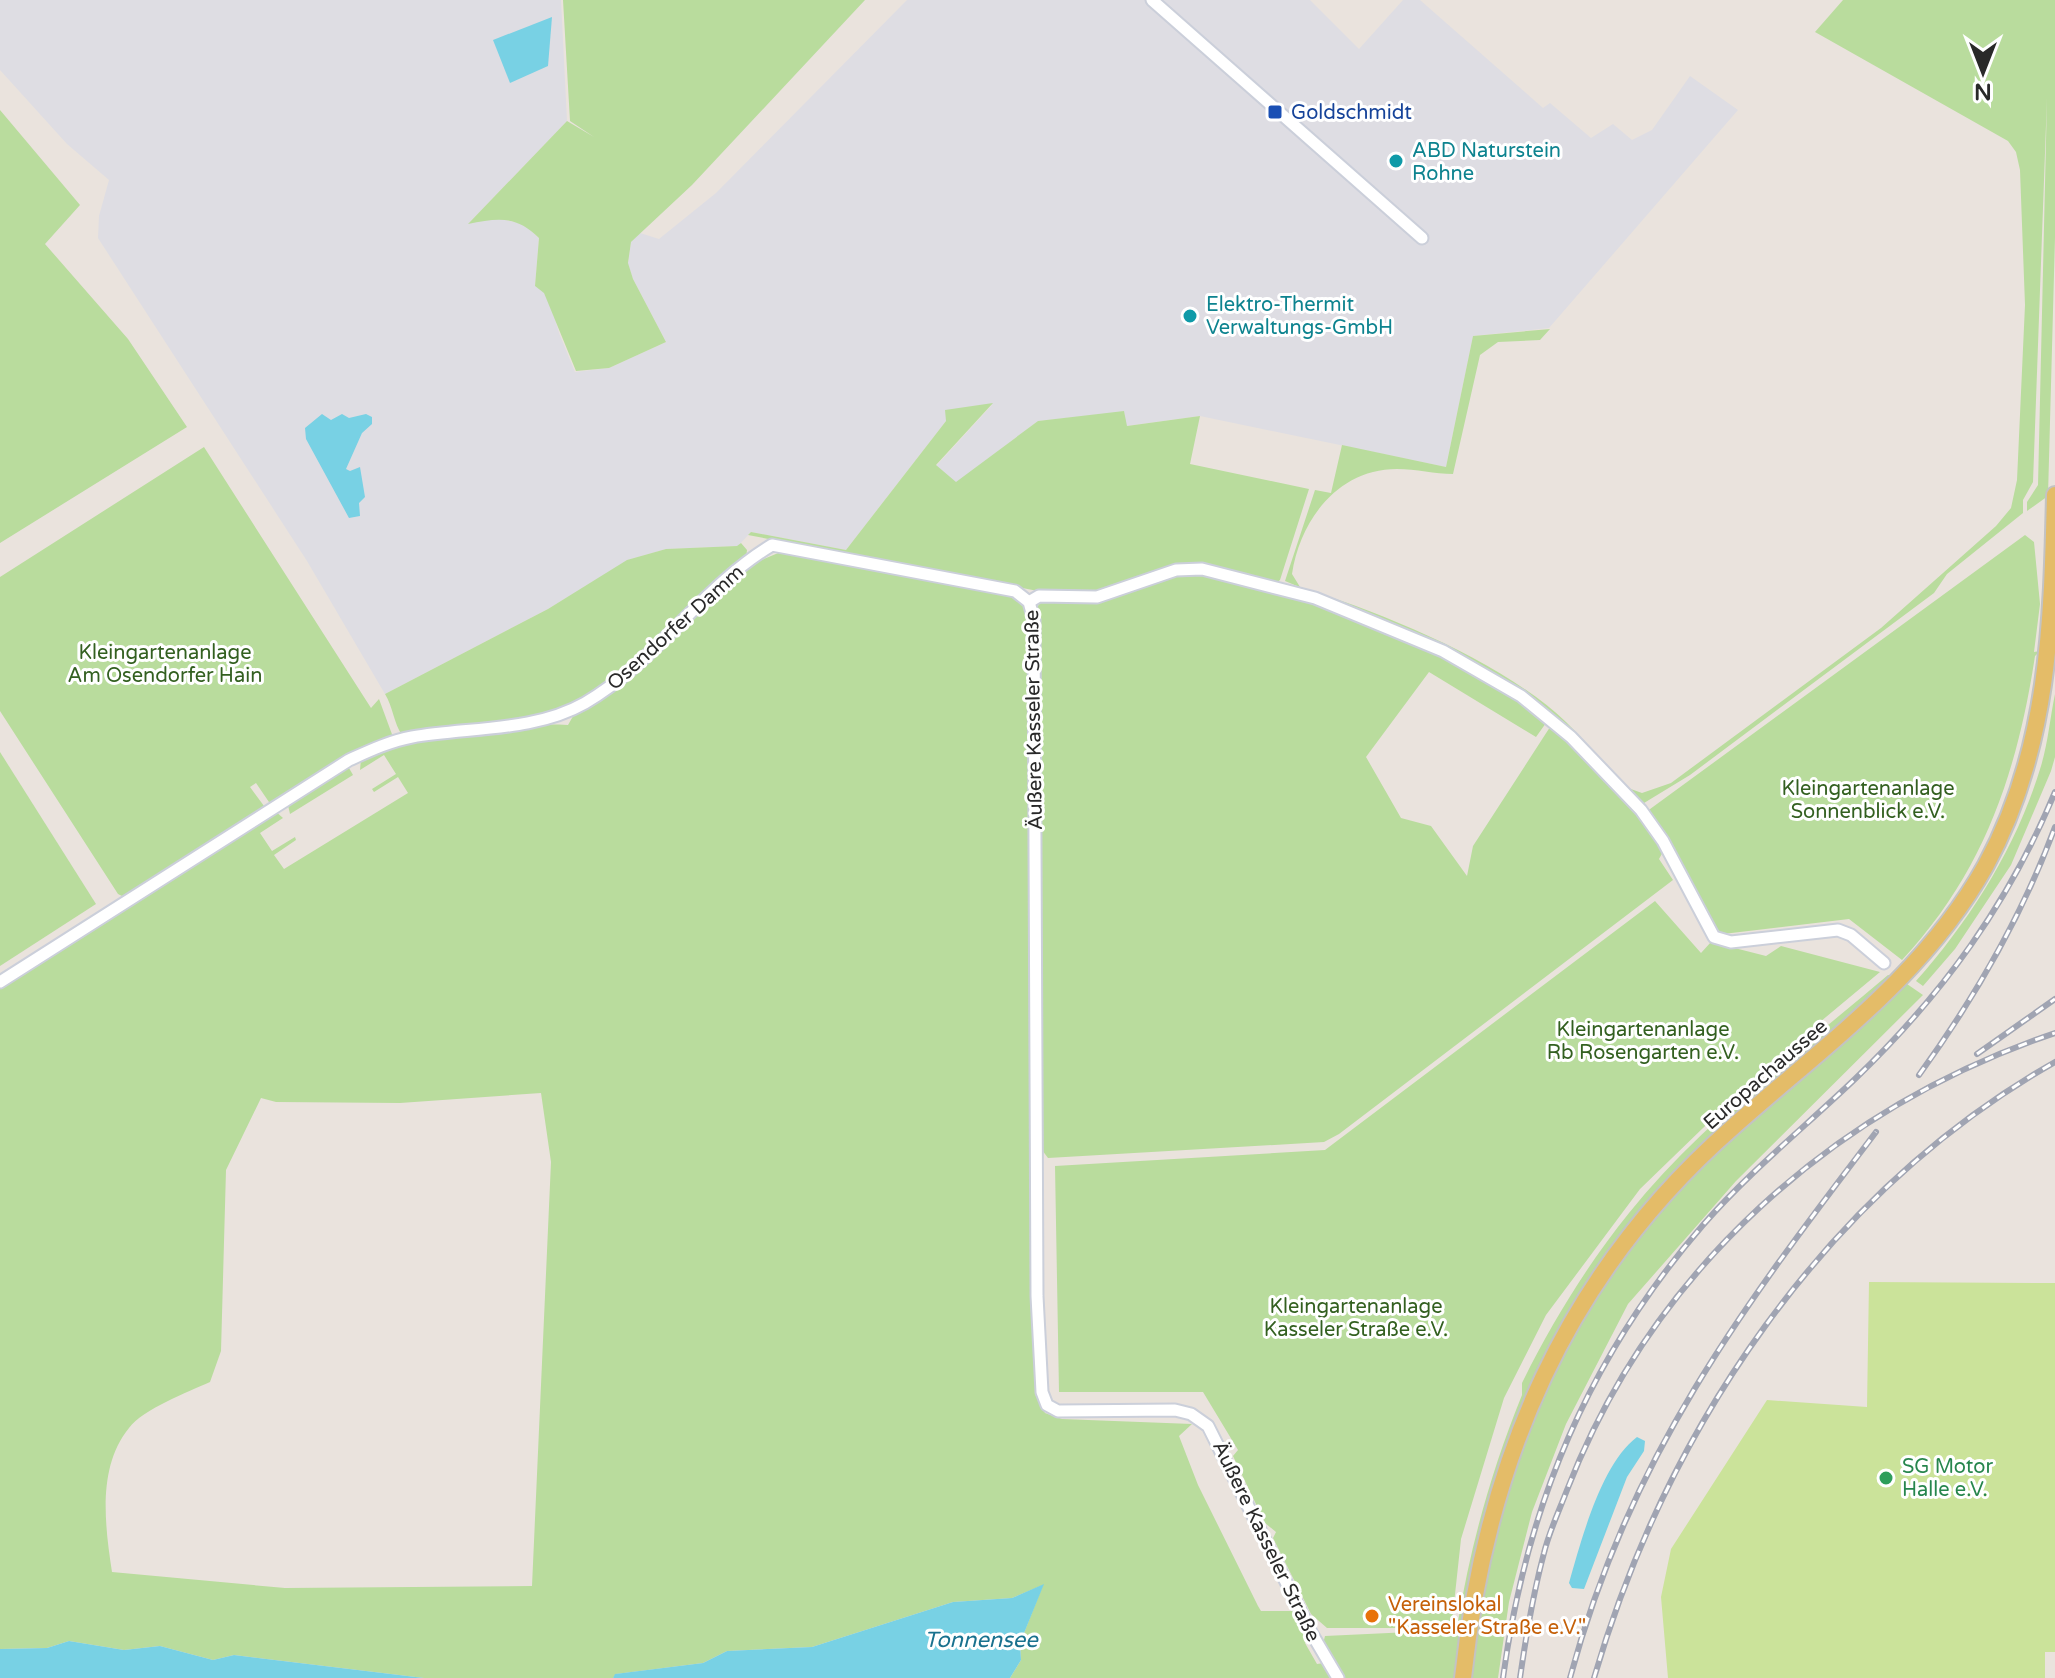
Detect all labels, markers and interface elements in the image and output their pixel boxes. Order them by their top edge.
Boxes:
north arrow [1943,32,2023,112]
text: N [1974,78,1992,104]
place label: Goldschmidt [1291,101,1412,125]
marker: Goldschmidt [1266,103,1284,121]
place label: ABD Naturstein Rohne [1412,139,1561,186]
marker: ABD Naturstein Rohne [1387,152,1405,170]
place label: Elektro-Thermit Verwaltungs-GmbH [1206,293,1393,340]
marker: Elektro-Thermit Verwaltungs-GmbH [1181,307,1199,325]
street label: Osendorfer Damm [602,560,749,695]
street label: Äußere Kasseler Straße [1020,610,1048,830]
park label: Kleingartenanlage Am Osendorfer Hain [68,641,262,688]
park label: Kleingartenanlage Sonnenblick e.V. [1782,777,1954,824]
street label: Europachaussee [1699,1014,1832,1135]
park label: Kleingartenanlage Rb Rosengarten e.V. [1547,1018,1739,1065]
park label: Kleingartenanlage Kasseler Straße e.V. [1264,1295,1448,1342]
street label: Äußere Kasseler Straße [1207,1437,1325,1646]
place label: SG Motor Halle e.V. [1902,1455,1993,1502]
marker: SG Motor Halle e.V. [1877,1469,1895,1487]
place label: Vereinslokal "Kasseler Straße e.V." [1388,1593,1586,1640]
marker: Vereinslokal "Kasseler Straße e.V." [1363,1607,1381,1625]
water label: Tonnensee [924,1627,1039,1653]

